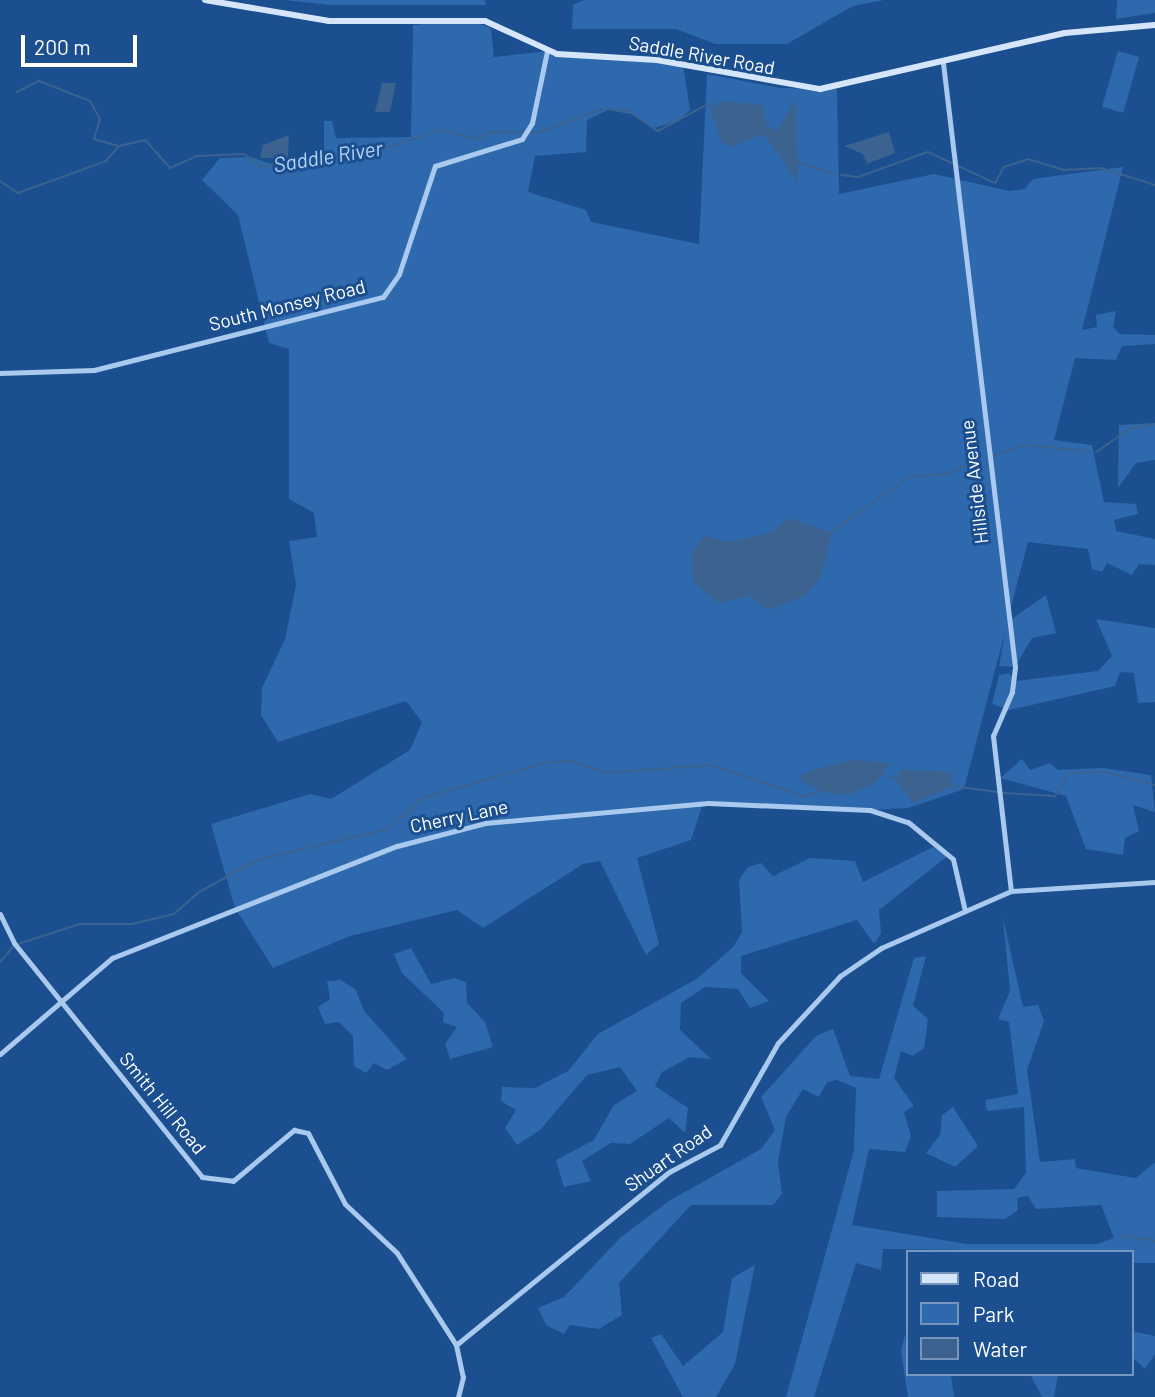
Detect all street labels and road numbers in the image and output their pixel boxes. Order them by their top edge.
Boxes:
street label: Saddle River Road [627,31,777,79]
street label: South Monsey Road [206,275,368,335]
street label: Hillside Avenue [955,419,993,545]
street label: Cherry Lane [408,795,510,837]
street label: Smith Hill Road [115,1047,211,1159]
street label: Shuart Road [620,1120,716,1196]

